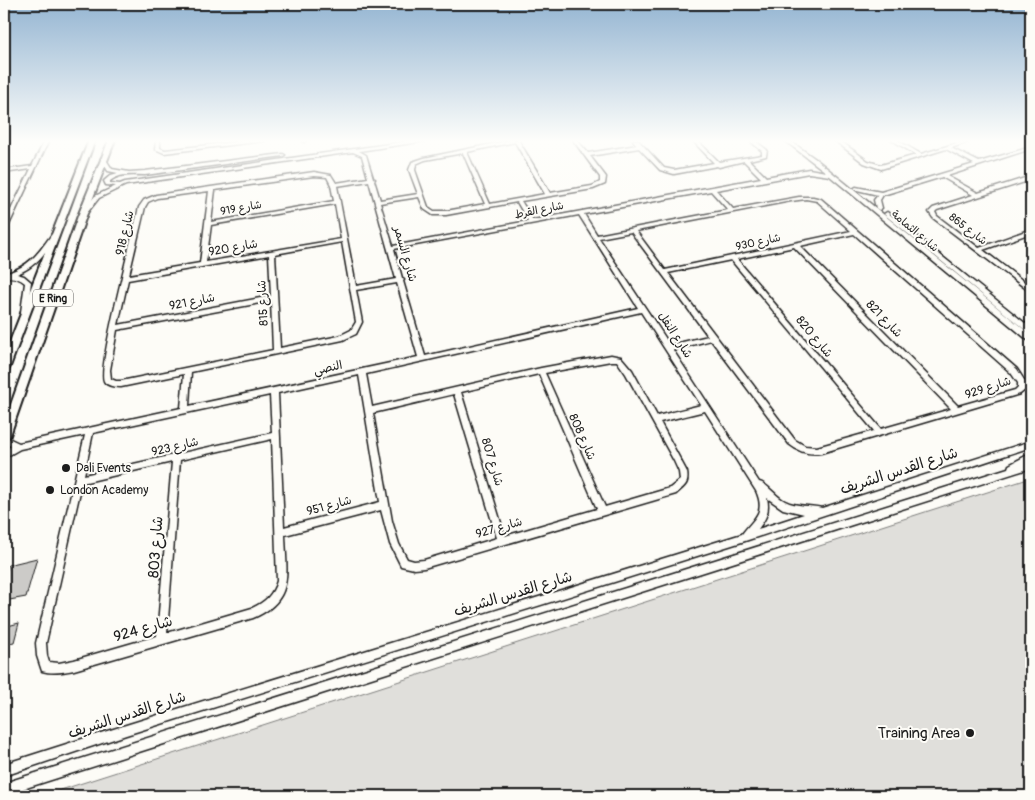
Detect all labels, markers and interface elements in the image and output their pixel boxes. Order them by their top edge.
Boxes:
street label: شارع 919 [219,198,263,220]
street label: شارع القرط [513,199,565,223]
street label: شارع الثمامة [888,208,941,256]
street label: شارع 918 [113,209,138,257]
street label: شارع 865 [945,211,990,249]
street label: شارع السمر [389,224,420,284]
street label: شارع 930 [734,231,782,255]
street label: شارع 920 [207,236,259,261]
street label: شارع 815 [254,280,273,326]
road number: E Ring [33,290,73,306]
street label: شارع 921 [168,290,216,315]
street label: شارع 821 [862,297,905,341]
street label: شارع النفل [654,309,695,361]
street label: شارع 820 [792,313,836,361]
street label: النصي [312,358,344,381]
street label: شارع 929 [963,374,1013,403]
street label: شارع 808 [564,412,599,463]
street label: شارع 923 [150,434,200,461]
street label: شارع 807 [477,436,506,488]
street label: شارع القدس الشريف [838,443,960,499]
place label: Dali Events [76,461,132,476]
marker: Dali Events [60,462,72,474]
place label: London Academy [60,483,148,498]
marker: London Academy [44,484,56,496]
street label: شارع 951 [305,493,353,520]
street label: شارع 927 [474,514,524,543]
street label: شارع 803 [144,515,168,579]
street label: شارع القدس الشريف [451,567,575,621]
street label: شارع 924 [111,612,175,646]
street label: شارع القدس الشريف [66,687,188,743]
place label: Training Area [878,724,960,743]
marker: Training Area [964,727,976,739]

